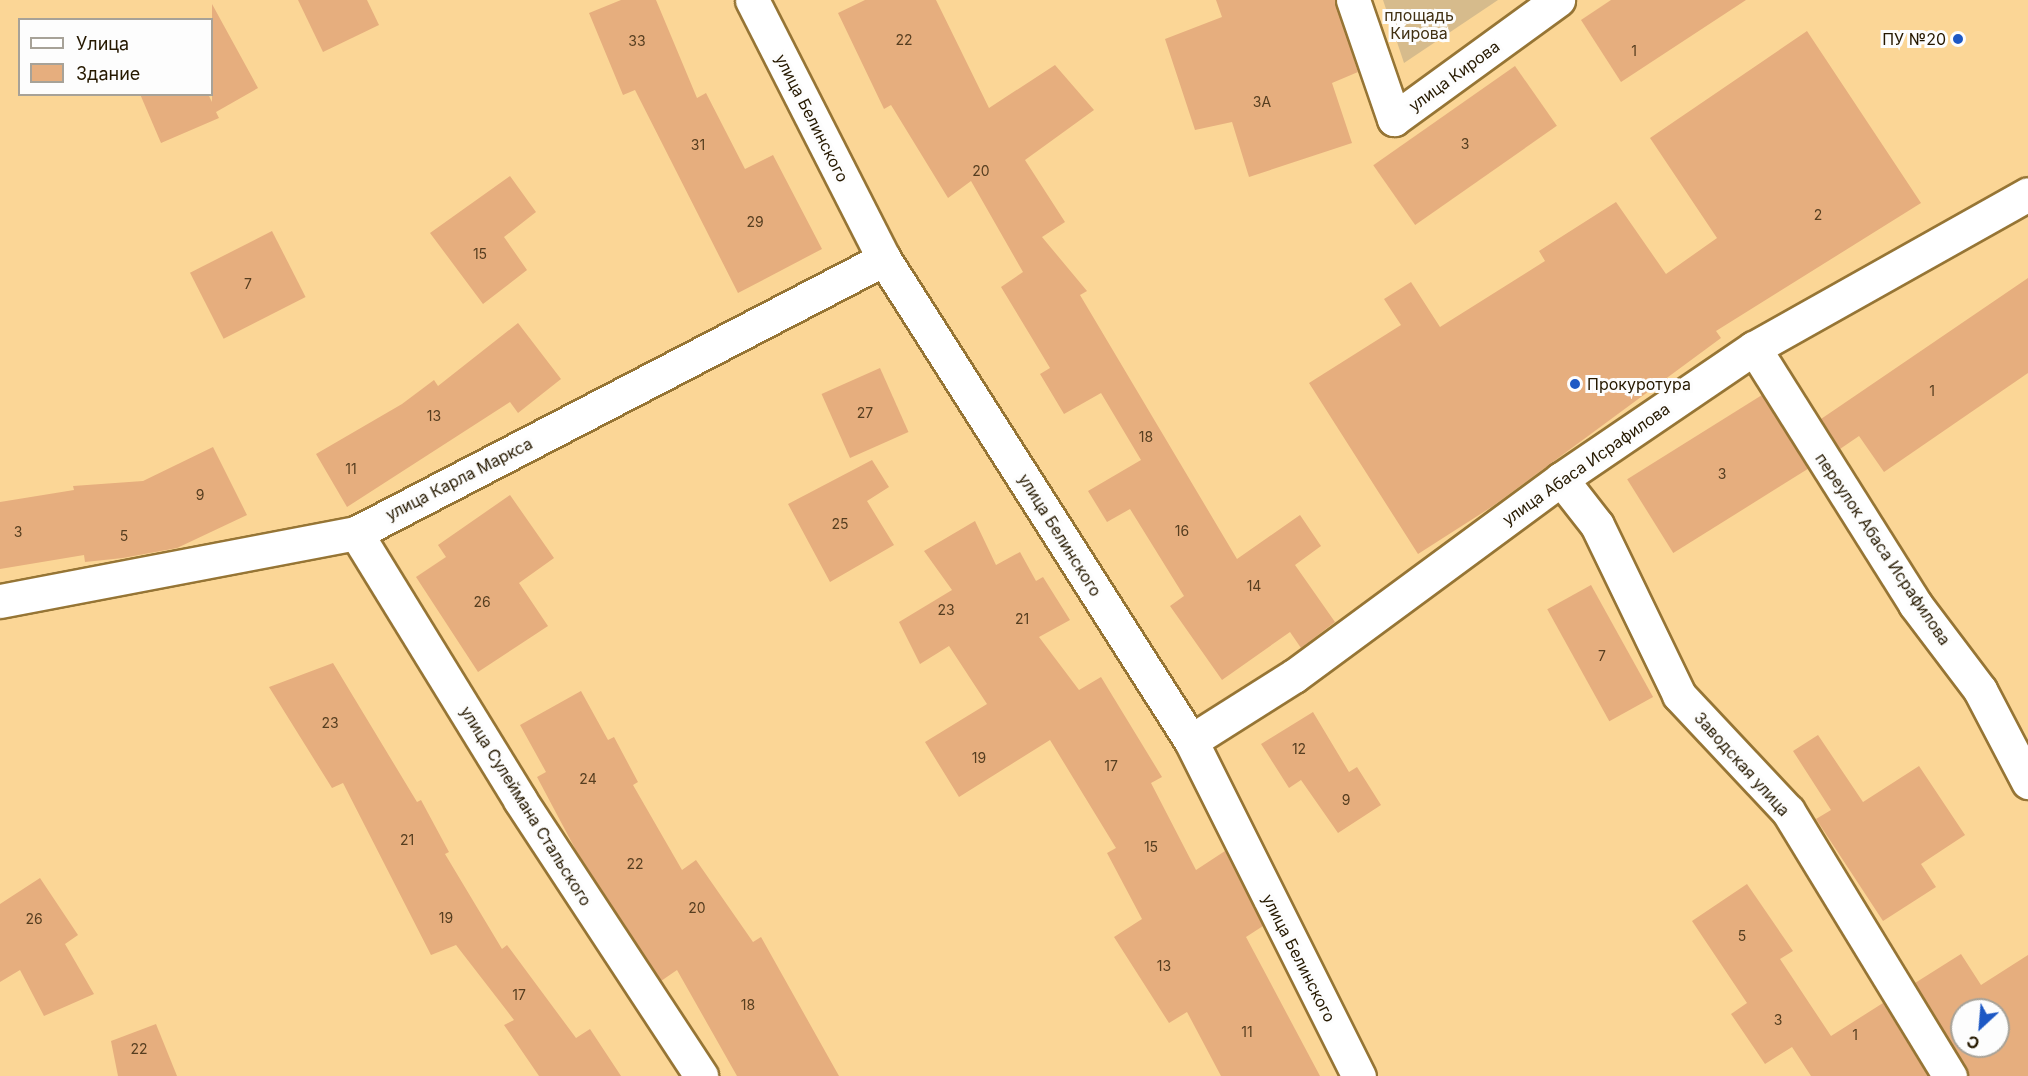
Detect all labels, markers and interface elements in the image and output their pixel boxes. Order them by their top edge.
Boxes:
park label: площадь Кирова [1384,5,1454,43]
legend [18,18,213,96]
place label: ПУ №20 [1882,29,1946,49]
house number: 22 [895,32,913,48]
marker: ПУ №20 [1951,32,1965,46]
text: Улица [76,33,129,54]
house number: 33 [628,33,646,49]
street label: улица Кирова [1405,37,1503,115]
house number: 1 [1631,43,1637,59]
street label: улица Белинского [771,51,853,185]
text: Здание [76,63,140,84]
house number: 3А [1253,94,1271,110]
house number: 3 [1461,136,1469,152]
house number: 31 [691,137,705,153]
house number: 20 [972,163,990,179]
house number: 2 [1814,207,1822,223]
house number: 29 [746,214,764,230]
house number: 15 [473,246,487,262]
house number: 7 [244,276,252,292]
place label: Прокуротура [1587,374,1691,394]
marker: Прокуротура [1568,377,1582,391]
house number: 1 [1929,383,1935,399]
street label: улица Абаса Исрафилова [1499,399,1673,529]
house number: 27 [857,405,873,421]
house number: 13 [427,408,441,424]
house number: 18 [1139,429,1153,445]
street label: улица Карла Маркса [382,434,536,524]
street label: переулок Абаса Исрафилова [1811,449,1955,649]
house number: 11 [345,461,357,477]
house number: 3 [1718,466,1726,482]
street label: улица Белинского [1014,470,1106,600]
house number: 9 [196,487,204,503]
house number: 25 [831,516,849,532]
house number: 16 [1175,523,1189,539]
house number: 3 [14,524,22,540]
house number: 5 [120,528,128,544]
house number: 14 [1247,578,1261,594]
house number: 26 [473,594,491,610]
house number: 23 [937,602,955,618]
house number: 21 [1015,611,1029,627]
house number: 7 [1598,648,1606,664]
street label: улица Сулеймана Стальского [456,703,596,909]
street label: Заводская улица [1690,708,1794,820]
house number: 23 [321,715,339,731]
house number: 12 [1292,741,1306,757]
house number: 19 [972,750,986,766]
house number: 17 [1104,758,1118,774]
house number: 24 [579,771,597,787]
house number: 9 [1342,792,1350,808]
house number: 21 [400,832,414,848]
house number: 15 [1144,839,1158,855]
house number: 22 [626,856,644,872]
street label: улица Белинского [1258,891,1340,1025]
house number: 20 [688,900,706,916]
house number: 19 [439,910,453,926]
house number: 26 [25,911,43,927]
house number: 5 [1738,928,1746,944]
house number: 13 [1157,958,1171,974]
house number: 17 [512,987,526,1003]
house number: 18 [741,997,755,1013]
north arrow [1950,998,2010,1058]
house number: 3 [1774,1012,1782,1028]
house number: 11 [1241,1024,1253,1040]
house number: 1 [1852,1027,1858,1043]
text: С [1963,1031,1983,1054]
house number: 22 [130,1041,148,1057]

